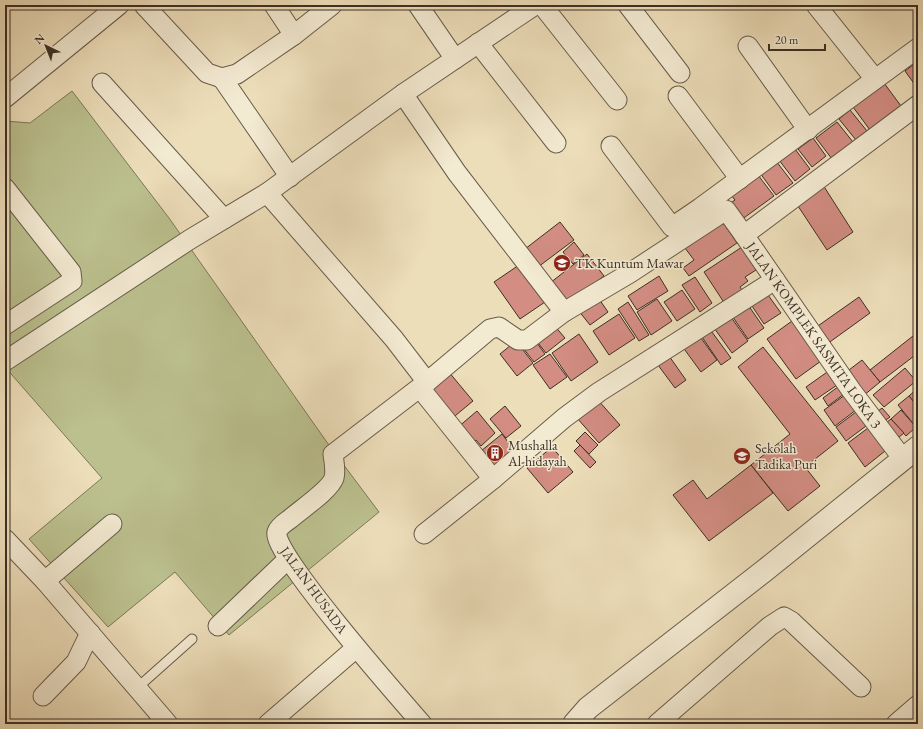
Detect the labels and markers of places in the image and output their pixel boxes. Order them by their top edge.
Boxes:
school or university icon: TK Kuntum Mawar [552,253,572,273]
place label: TK Kuntum Mawar [575,254,684,272]
place label: Mushalla Al-hidayah [507,436,567,470]
place label: Sekolah Tadika Puri [755,439,818,473]
building icon: Mushalla Al-hidayah [485,443,505,463]
school or university icon: Sekolah Tadika Puri [732,446,752,466]

